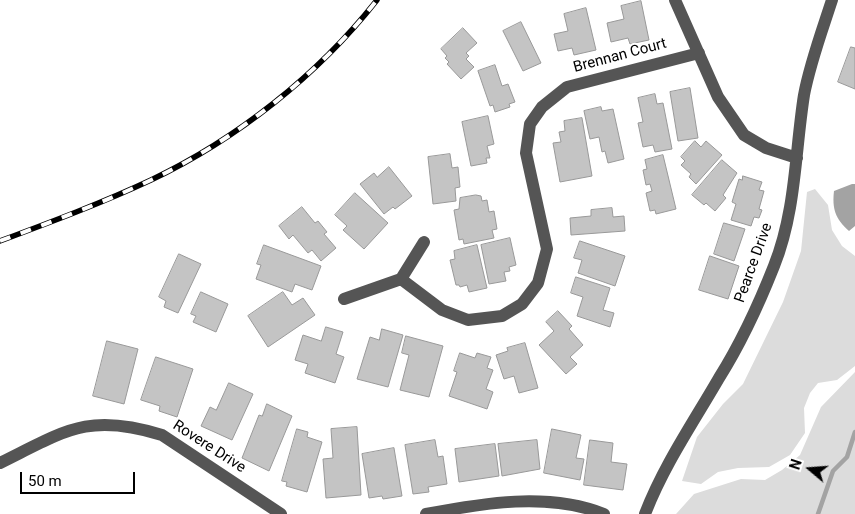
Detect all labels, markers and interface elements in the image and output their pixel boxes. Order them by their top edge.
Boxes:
street label: Brennan Court [571,35,669,77]
street label: Pearce Drive [731,221,777,305]
street label: Rovere Drive [169,417,249,477]
north arrow [785,444,835,494]
text: N [787,457,805,472]
scale bar [22,462,138,494]
text: 50 m [28,472,62,490]

